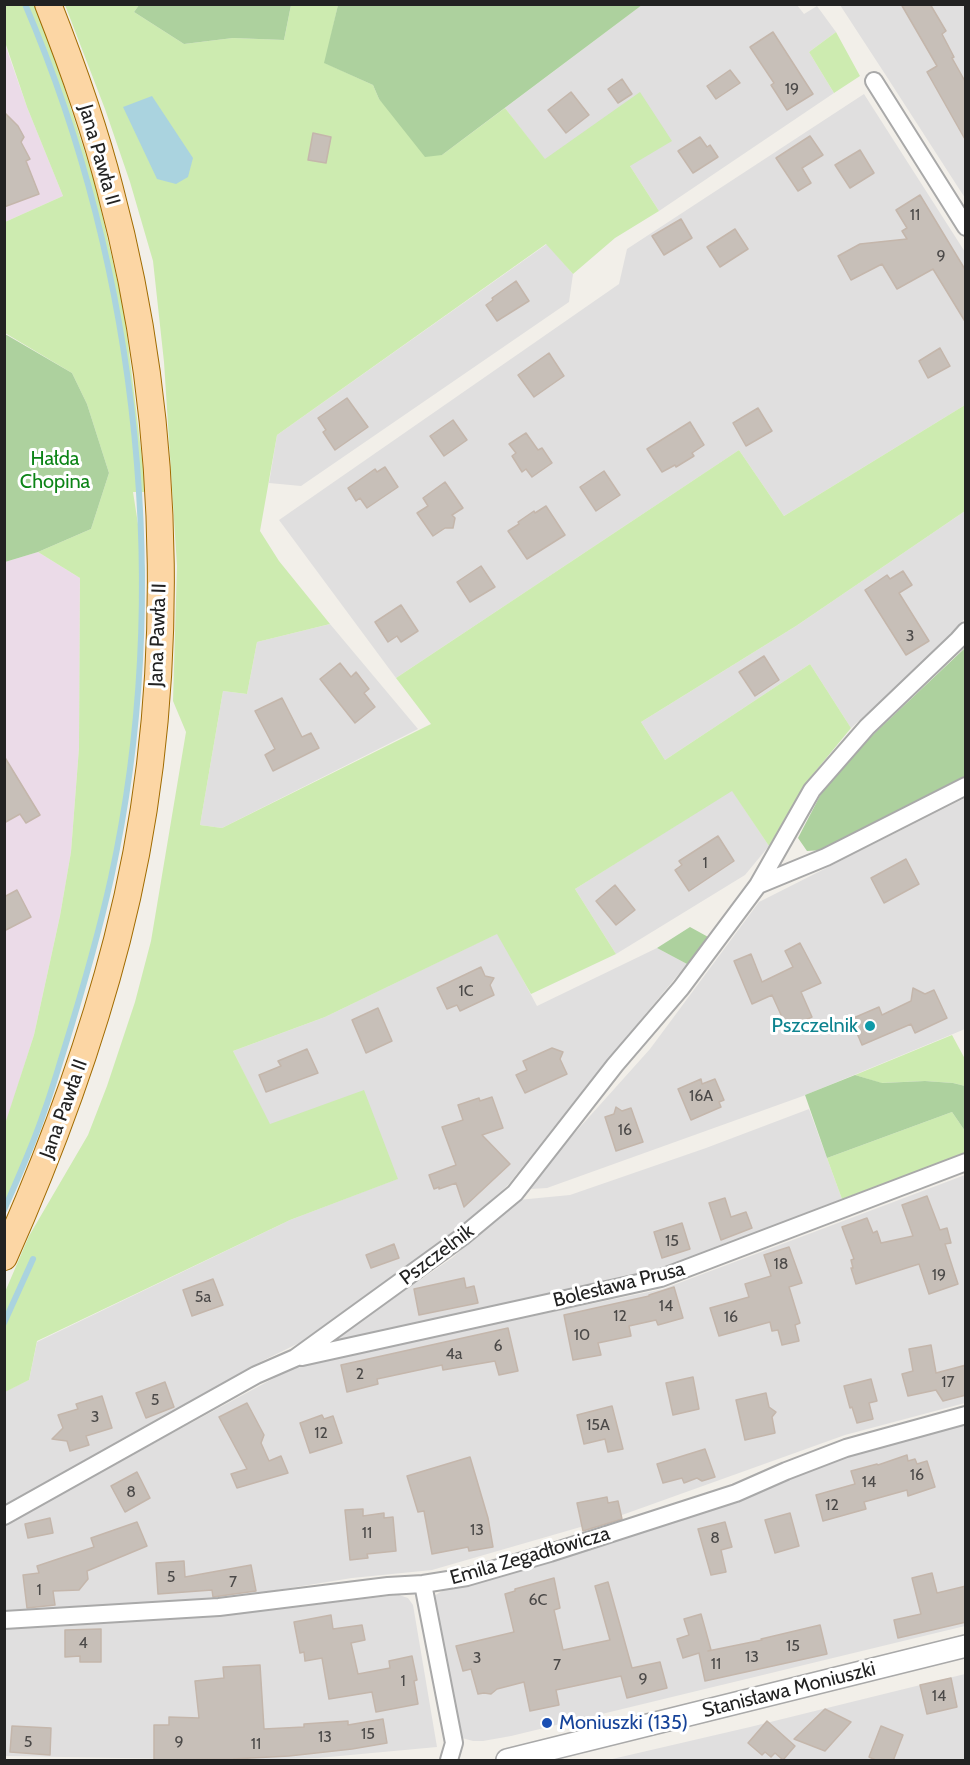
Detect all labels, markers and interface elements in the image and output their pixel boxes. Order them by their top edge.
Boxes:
house number: 19 [785,79,799,99]
street label: Jana Pawła II [73,102,125,208]
house number: 11 [910,205,920,225]
house number: 9 [936,246,946,266]
park label: Hałda Chopina [20,447,90,494]
street label: Jana Pawła II [144,583,172,687]
house number: 3 [906,626,914,646]
house number: 1 [702,853,708,873]
house number: 1C [458,981,474,1001]
place label: Pszczelnik [772,1014,858,1038]
marker: Pszczelnik [863,1019,877,1033]
street label: Jana Pawła II [35,1056,93,1162]
house number: 16A [689,1086,713,1106]
house number: 16 [618,1120,632,1140]
street label: Pszczelnik [395,1219,479,1291]
house number: 15 [665,1231,679,1251]
house number: 18 [774,1254,788,1274]
street label: Bolesława Prusa [551,1257,687,1313]
house number: 19 [932,1265,946,1285]
house number: 5a [195,1287,211,1307]
house number: 14 [659,1296,673,1316]
house number: 12 [613,1306,627,1326]
house number: 16 [724,1307,738,1327]
house number: 10 [574,1325,590,1345]
house number: 6 [493,1336,503,1356]
house number: 4a [446,1344,462,1364]
house number: 2 [356,1364,364,1384]
house number: 17 [941,1372,955,1392]
house number: 5 [151,1390,159,1410]
house number: 3 [91,1407,99,1427]
house number: 15A [586,1415,610,1435]
house number: 12 [314,1423,328,1443]
house number: 16 [910,1465,924,1485]
house number: 14 [862,1472,876,1492]
house number: 8 [126,1482,136,1502]
house number: 12 [825,1495,839,1515]
house number: 13 [470,1520,484,1540]
street label: Emila Zegadłowicza [447,1522,613,1590]
house number: 11 [362,1523,372,1543]
house number: 8 [710,1528,720,1548]
house number: 5 [167,1567,175,1587]
house number: 7 [229,1572,237,1592]
house number: 1 [36,1580,42,1600]
house number: 6C [529,1590,547,1610]
house number: 4 [78,1633,88,1653]
house number: 15 [786,1636,800,1656]
house number: 13 [745,1647,759,1667]
house number: 3 [473,1648,481,1668]
house number: 11 [711,1654,721,1674]
house number: 7 [553,1655,561,1675]
street label: Stanisława Moniuszki [700,1657,878,1723]
house number: 9 [638,1669,648,1689]
house number: 1 [400,1671,406,1691]
house number: 14 [932,1686,946,1706]
place label: Moniuszki (135) [559,1711,688,1735]
marker: Moniuszki (135) [540,1716,554,1730]
house number: 15 [361,1724,375,1744]
house number: 13 [318,1727,332,1747]
house number: 5 [24,1732,32,1752]
house number: 9 [174,1732,184,1752]
house number: 11 [251,1734,261,1754]

